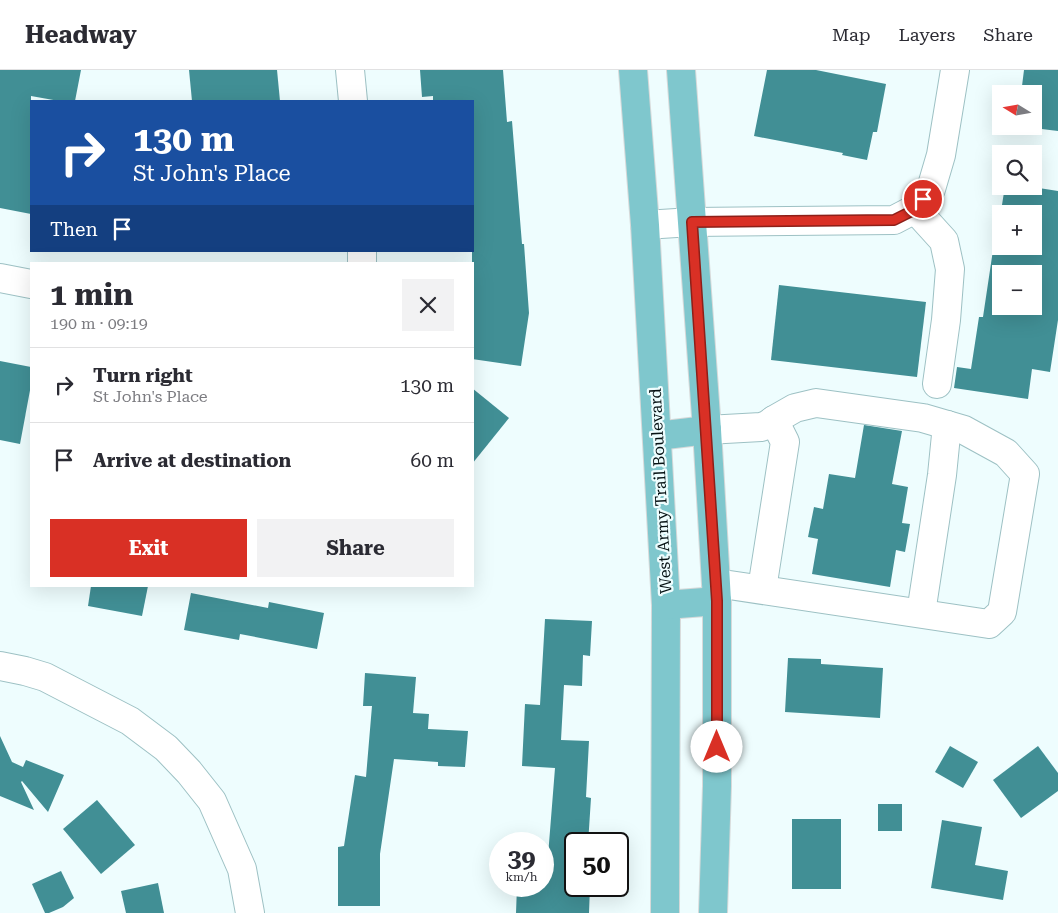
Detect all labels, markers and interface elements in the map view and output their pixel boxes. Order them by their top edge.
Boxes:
text: Headway [25,21,137,49]
text: Map [832,24,871,45]
text: Layers [899,24,955,45]
text: Share [983,24,1033,45]
north arrow [992,85,1042,135]
map controls [992,85,1042,315]
text: 130 m [133,119,234,160]
icon: right [50,120,115,185]
button: search [992,145,1042,195]
text: St John's Place [133,161,291,186]
pin [902,178,944,220]
icon: arrive [909,185,937,213]
button: + [992,205,1042,255]
icon: arrive [108,215,136,243]
text: Then [50,218,98,241]
button: − [992,265,1042,315]
text: 1 min [50,277,133,312]
button: close [402,279,454,331]
text: 190 m · 09:19 [50,314,148,333]
text: Turn right [93,364,193,387]
icon: right [50,371,78,399]
text: 130 m [400,374,454,397]
text: St John's Place [93,387,208,406]
street label: West Army Trail Boulevard [646,388,675,594]
icon: arrive [50,446,78,474]
text: Arrive at destination [93,449,291,472]
text: 60 m [411,449,454,472]
button: Exit [50,519,247,577]
button: Share [257,519,454,577]
position arrow [690,720,742,772]
speed limit sign: 50 [564,832,629,897]
text: 39 [507,844,536,873]
text: km/h [505,870,538,884]

